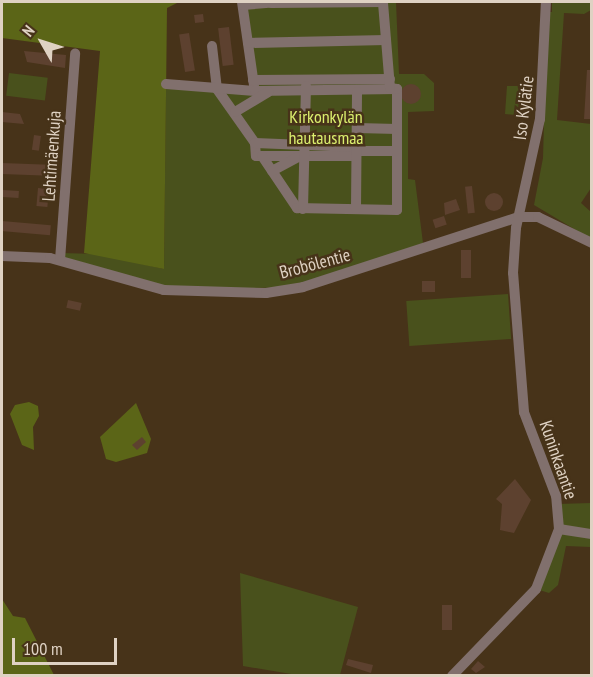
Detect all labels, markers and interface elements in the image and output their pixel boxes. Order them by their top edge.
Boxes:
north arrow [12,12,72,72]
text: N [18,21,38,40]
street label: Iso Kylätie [509,75,539,141]
park label: Kirkonkylän hautausmaa [288,107,364,150]
street label: Lehtimäenkuja [38,110,66,202]
street label: Brobölentie [277,244,353,284]
street label: Kuninkaantie [535,418,581,502]
scale bar [15,626,120,664]
text: 100 m [23,637,63,660]

